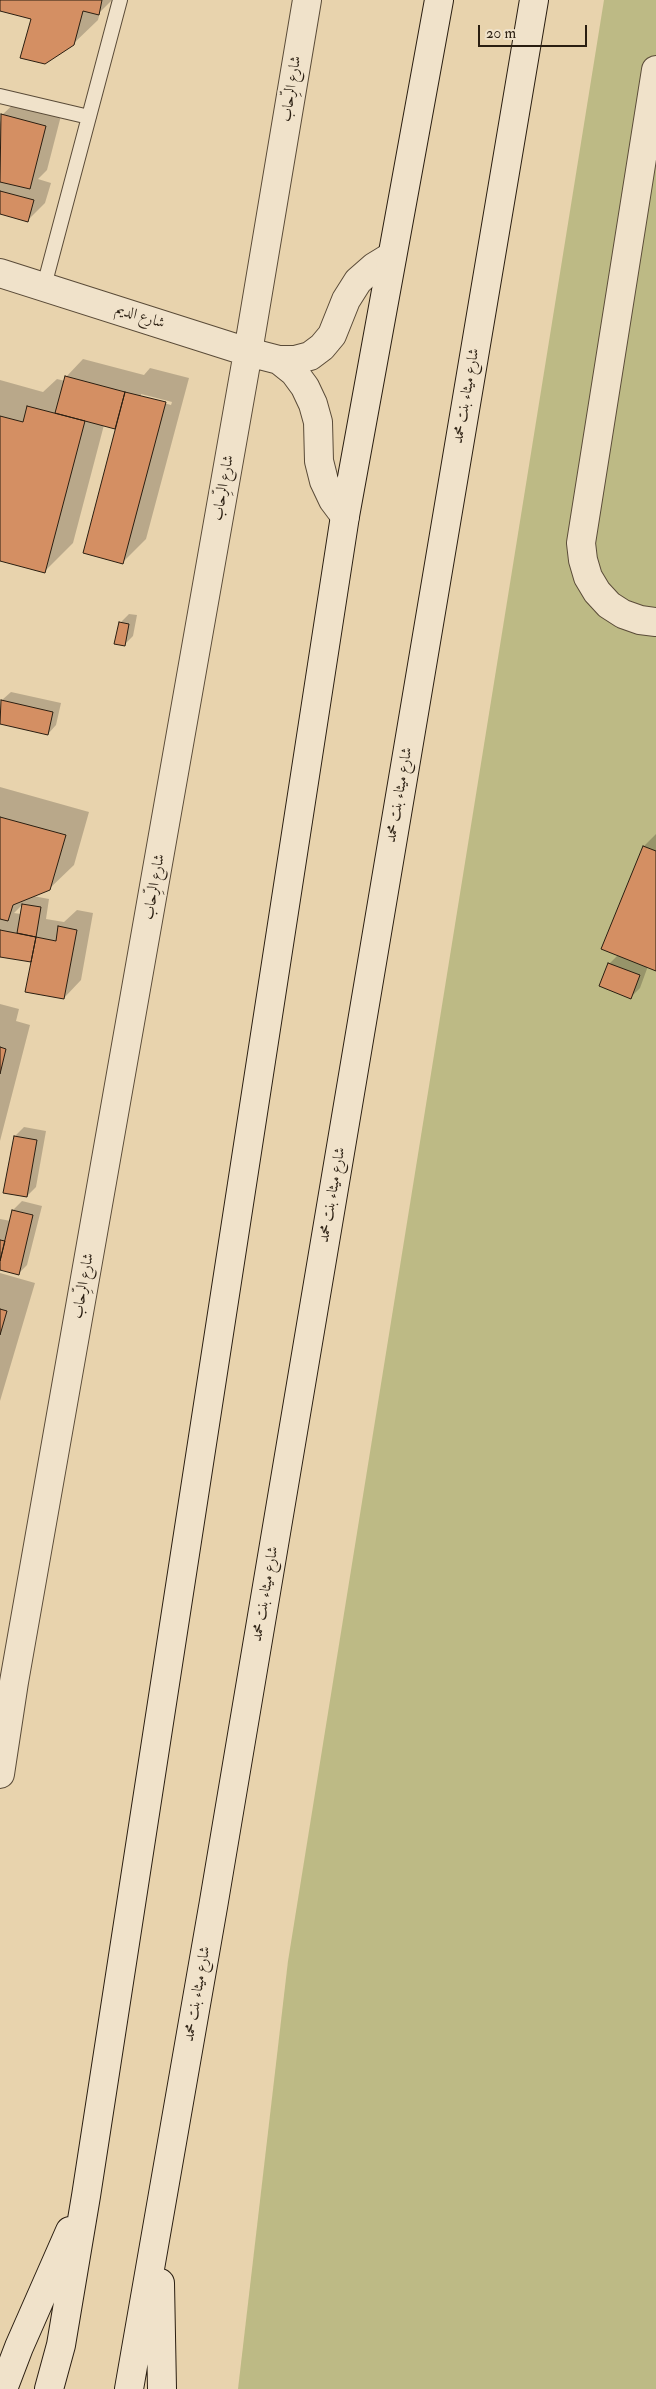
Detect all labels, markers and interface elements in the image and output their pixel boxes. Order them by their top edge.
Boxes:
scale bar [481,15,590,47]
text: 20 m [486,24,516,43]
street label: شارع الرِّحاب [278,55,306,123]
street label: شارع الديم [113,301,167,333]
street label: شارع ميثاء بنت محمد [450,347,484,445]
street label: شارع الرِّحاب [209,454,239,522]
street label: شارع ميثاء بنت محمد [383,746,417,844]
street label: شارع الرِّحاب [140,853,170,921]
street label: شارع ميثاء بنت محمد [316,1146,350,1244]
street label: شارع الرِّحاب [69,1252,99,1320]
street label: شارع ميثاء بنت محمد [249,1545,283,1643]
street label: شارع ميثاء بنت محمد [181,1945,215,2043]

